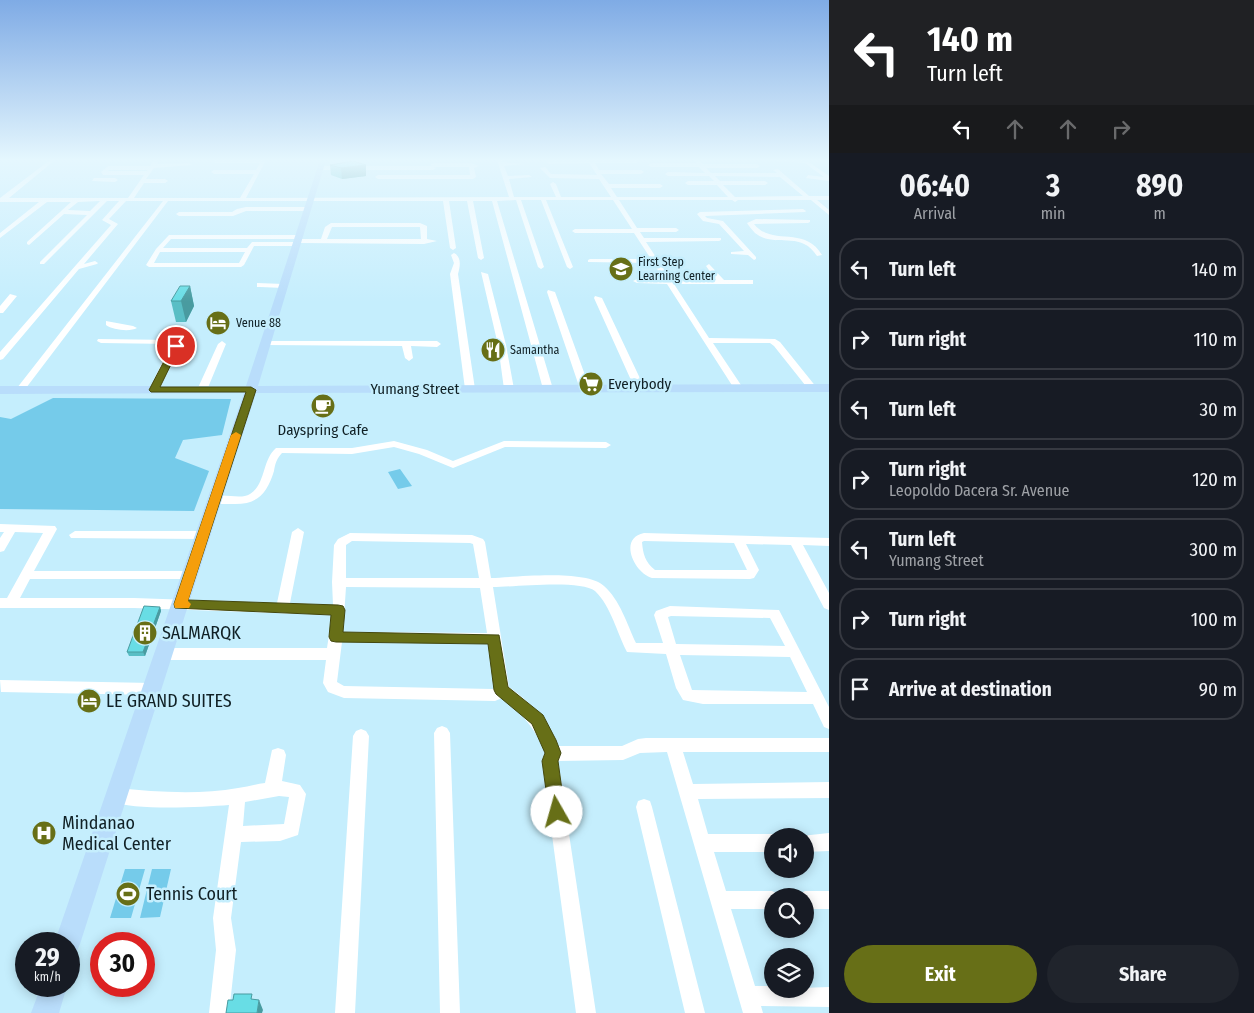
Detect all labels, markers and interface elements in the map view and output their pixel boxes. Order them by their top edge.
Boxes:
text: 140 m [927,18,1013,60]
icon: left [844,20,909,85]
text: Turn left [927,60,1003,87]
icon: left [948,115,976,143]
icon: ahead [1001,115,1029,143]
icon: ahead [1054,115,1082,143]
icon: right [1107,115,1135,143]
text: 06:40 [900,168,970,204]
text: 3 [1046,168,1060,204]
text: 890 [1136,168,1183,204]
text: Arrival [914,204,956,223]
text: min [1041,204,1065,223]
text: m [1154,204,1166,223]
place label: First Step Learning Center [638,255,716,283]
icon: left [846,255,874,283]
school or university icon: First Step Learning Center [608,256,634,282]
text: Turn left [889,258,956,281]
text: 140 m [1191,258,1237,281]
hotel icon: Venue 88 [205,310,231,336]
place label: Venue 88 [236,316,281,330]
pin [155,325,197,367]
icon: right [846,325,874,353]
text: Turn right [889,328,966,351]
text: 110 m [1193,328,1237,351]
icon: arrive [162,332,190,360]
restaurant icon: Samantha [480,337,506,363]
place label: Samantha [510,343,560,357]
supermarket icon: Everybody [578,371,604,397]
place label: Everybody [608,375,672,393]
street label: Yumang Street [371,380,460,398]
cafe icon: Dayspring Cafe [310,393,336,419]
icon: left [846,395,874,423]
text: Turn left [889,398,956,421]
text: 30 m [1199,398,1237,421]
place label: Dayspring Cafe [278,421,368,439]
text: Turn right [889,458,966,481]
icon: right [846,465,874,493]
text: 120 m [1192,468,1237,491]
text: Leopoldo Dacera Sr. Avenue [889,481,1069,500]
text: Turn left [889,528,956,551]
icon: left [846,535,874,563]
text: 300 m [1190,538,1237,561]
text: Yumang Street [889,551,984,570]
icon: right [846,605,874,633]
text: Turn right [889,608,966,631]
text: 100 m [1191,608,1237,631]
building icon: SALMARQK [132,620,158,646]
place label: SALMARQK [162,622,241,644]
icon: arrive [846,675,874,703]
text: Arrive at destination [889,678,1052,701]
text: 90 m [1199,678,1237,701]
hotel icon: LE GRAND SUITES [76,688,102,714]
place label: LE GRAND SUITES [106,690,232,712]
position arrow [530,785,582,837]
place label: Mindanao Medical Center [62,812,172,855]
hospital icon: Mindanao Medical Center [31,820,57,846]
map controls [764,828,814,998]
button: sound [764,828,814,878]
sports icon: Tennis Court [115,881,141,907]
place label: Tennis Court [146,883,238,905]
button: search [764,888,814,938]
speed limit sign: 30 [90,932,155,997]
text: 29 [35,943,60,973]
button: Exit [844,945,1037,1003]
button: Share [1047,945,1239,1003]
button: layers [764,948,814,998]
text: km/h [34,970,61,984]

